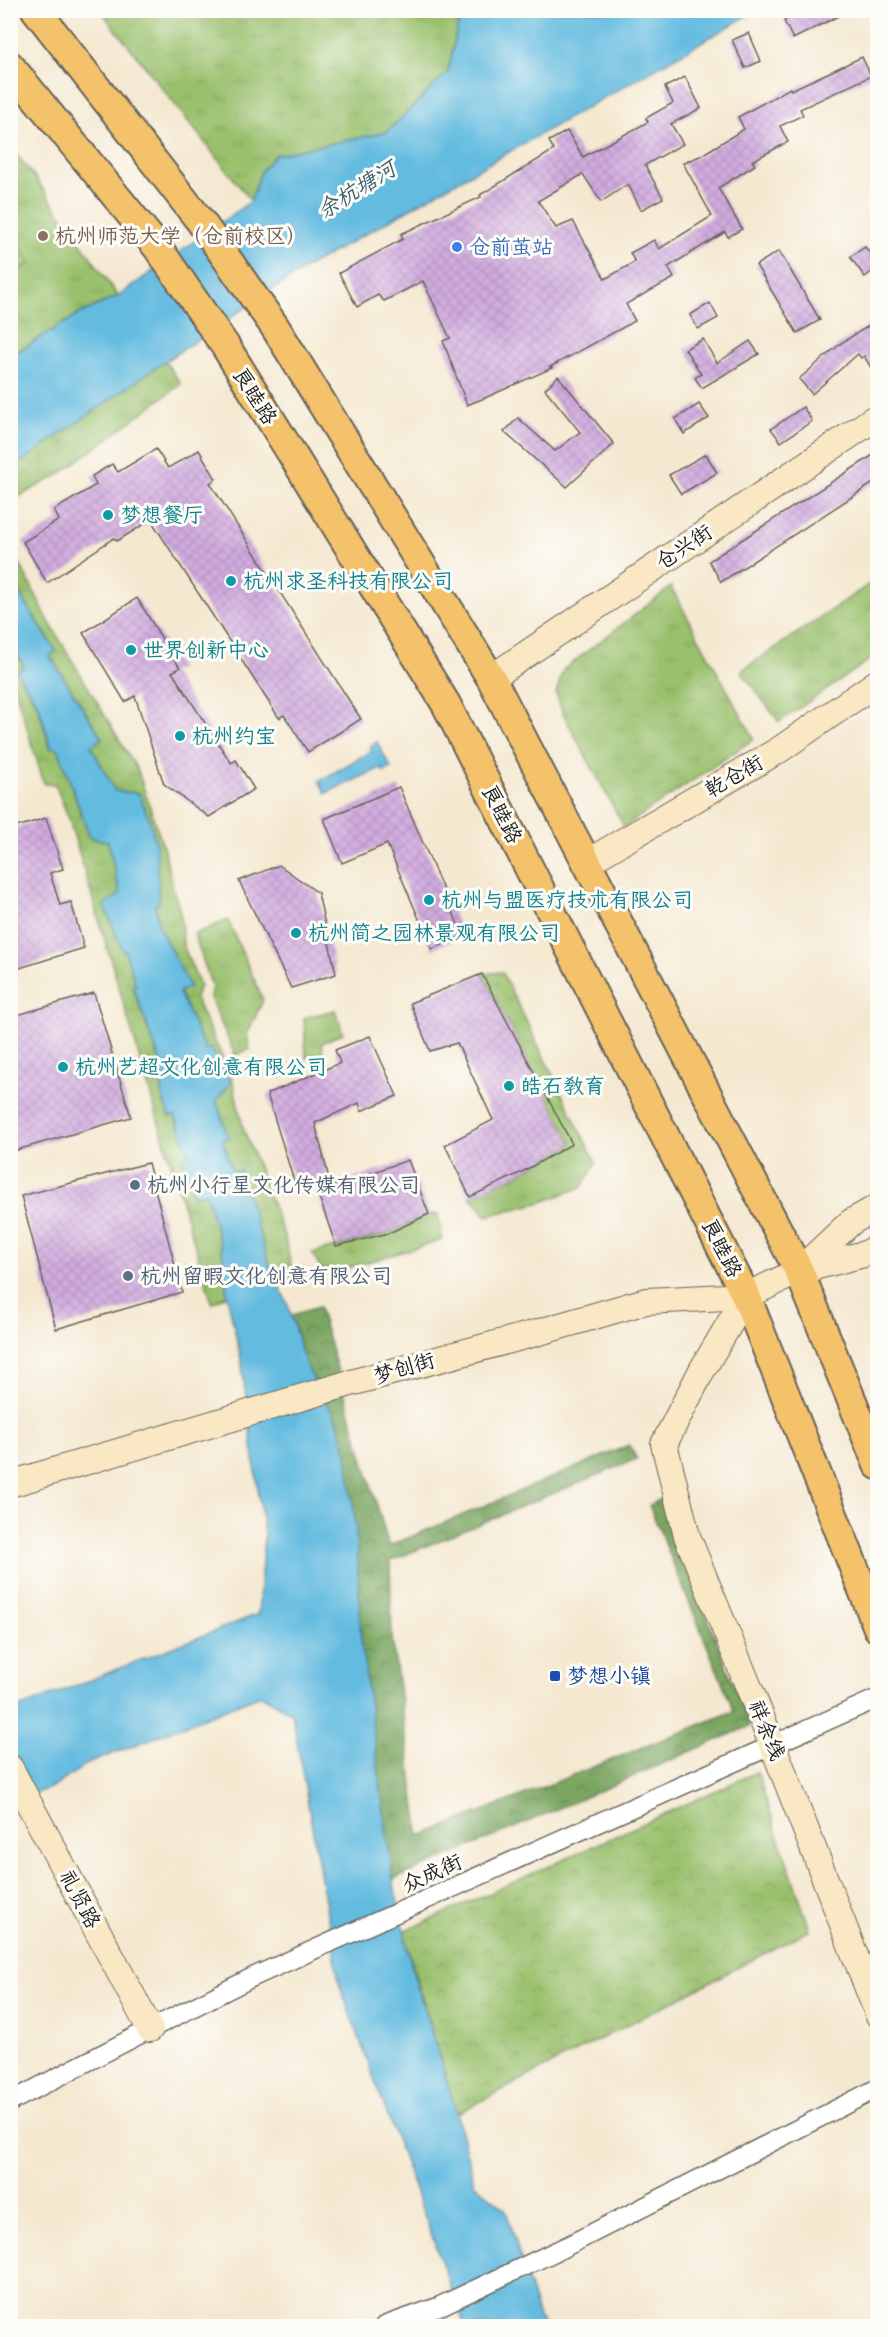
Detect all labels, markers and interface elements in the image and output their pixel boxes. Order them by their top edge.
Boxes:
water label: 余杭塘河 [312,153,404,225]
place label: 杭州师范大学（仓前校区） [55,223,307,249]
marker: 杭州师范大学（仓前校区） [36,229,50,243]
place label: 仓前茧站 [469,234,553,260]
marker: 仓前茧站 [450,240,464,254]
street label: 良睦路 [227,362,283,430]
place label: 梦想餐厅 [120,502,204,528]
marker: 梦想餐厅 [101,508,115,522]
street label: 仓兴街 [651,519,717,575]
place label: 杭州求圣科技有限公司 [243,568,453,594]
marker: 杭州求圣科技有限公司 [224,574,238,588]
place label: 世界创新中心 [143,637,269,663]
marker: 世界创新中心 [124,643,138,657]
place label: 杭州约宝 [192,723,276,749]
marker: 杭州约宝 [173,729,187,743]
street label: 乾仓街 [700,749,768,803]
street label: 良睦路 [476,780,528,848]
place label: 杭州与盟医疗技术有限公司 [441,887,693,913]
marker: 杭州与盟医疗技术有限公司 [422,893,436,907]
place label: 杭州简之园林景观有限公司 [308,920,560,946]
marker: 杭州简之园林景观有限公司 [289,926,303,940]
place label: 杭州艺超文化创意有限公司 [75,1054,327,1080]
marker: 杭州艺超文化创意有限公司 [56,1060,70,1074]
place label: 皓石教育 [521,1073,605,1099]
marker: 皓石教育 [502,1079,516,1093]
place label: 杭州小行星文化传媒有限公司 [147,1172,420,1198]
marker: 杭州小行星文化传媒有限公司 [128,1178,142,1192]
street label: 良睦路 [696,1214,748,1282]
place label: 杭州留暇文化创意有限公司 [140,1263,392,1289]
marker: 杭州留暇文化创意有限公司 [121,1269,135,1283]
street label: 梦创街 [370,1347,438,1389]
place label: 梦想小镇 [567,1663,651,1689]
marker: 梦想小镇 [548,1669,562,1683]
street label: 祥余线 [743,1696,791,1764]
street label: 众成街 [398,1848,466,1898]
street label: 礼贤路 [54,1865,106,1933]

